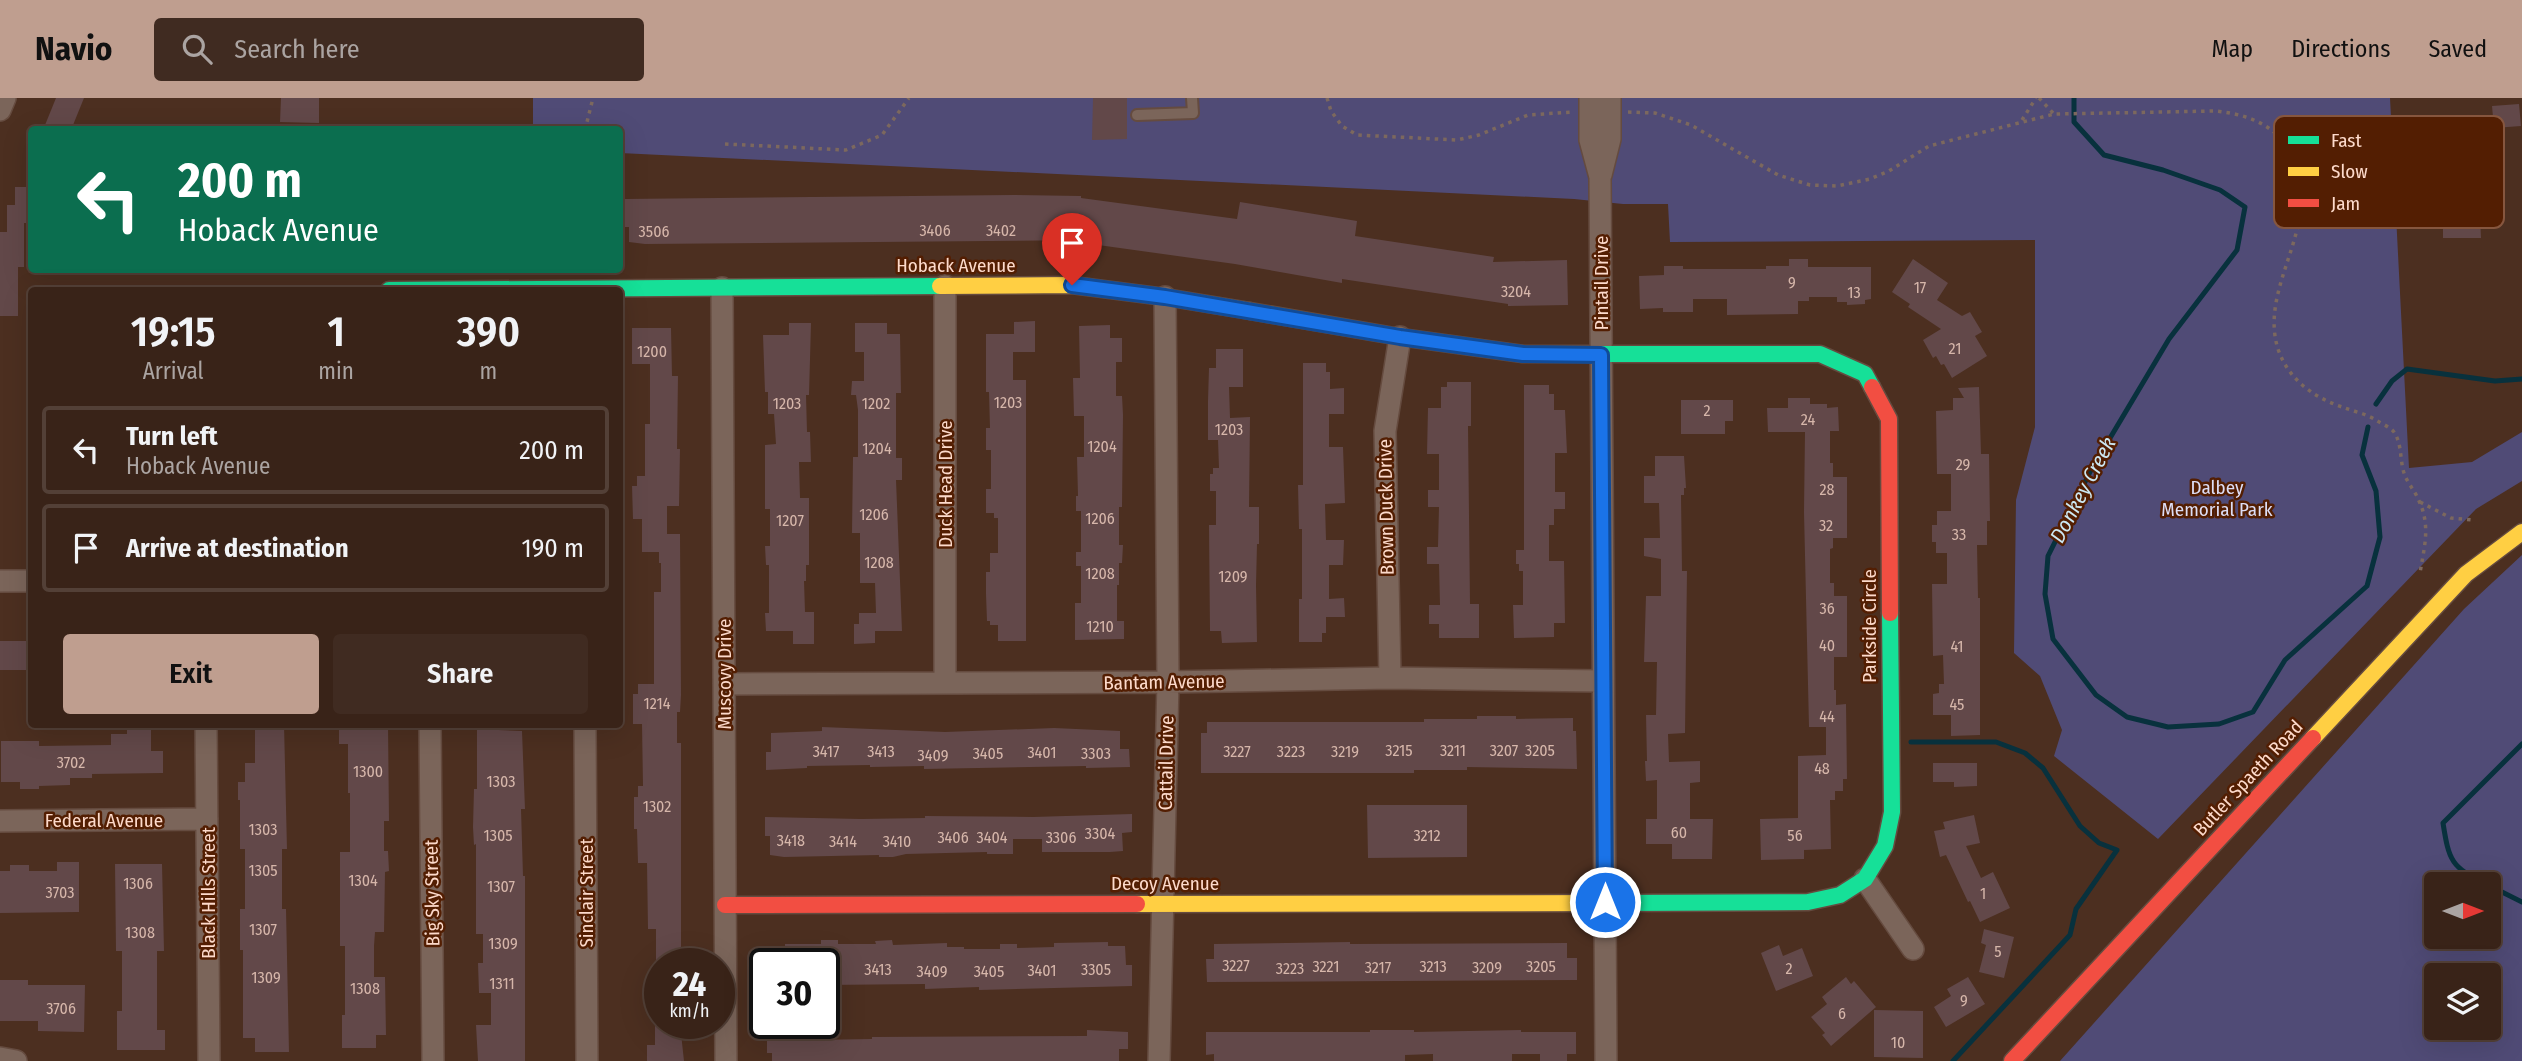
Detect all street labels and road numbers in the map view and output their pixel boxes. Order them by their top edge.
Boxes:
street label: Pintail Drive [1590,236,1613,330]
street label: Hoback Avenue [896,254,1016,277]
street label: Duck Head Drive [934,420,957,548]
street label: Brown Duck Drive [1373,439,1399,575]
street label: Parkside Circle [1858,569,1881,683]
street label: Muscovy Drive [713,619,736,729]
street label: Bantam Avenue [1103,669,1225,695]
street label: Cattail Drive [1154,715,1178,811]
street label: Butler Spaeth Road [2188,715,2308,841]
street label: Federal Avenue [45,809,163,832]
street label: Black Hills Street [197,826,220,959]
street label: Sinclair Street [575,838,598,948]
street label: Big Sky Street [420,839,444,946]
street label: Decoy Avenue [1111,872,1219,895]

